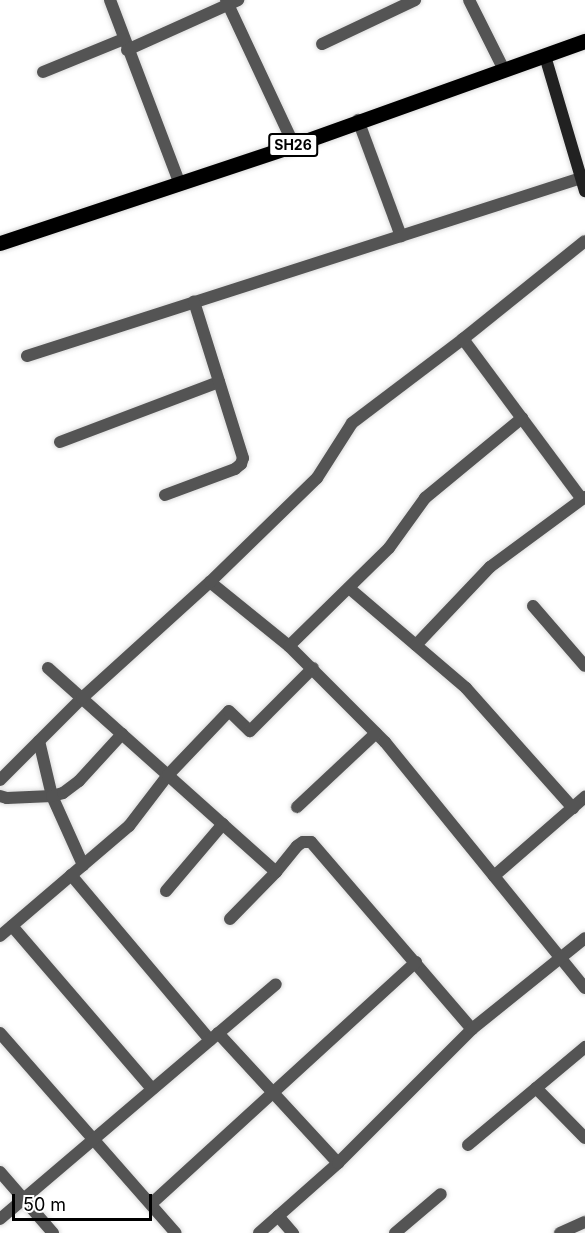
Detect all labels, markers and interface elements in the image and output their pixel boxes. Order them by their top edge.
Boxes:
road number: SH26 [268,134,318,156]
scale bar [15,1182,154,1220]
text: 50 m [23,1194,66,1215]

